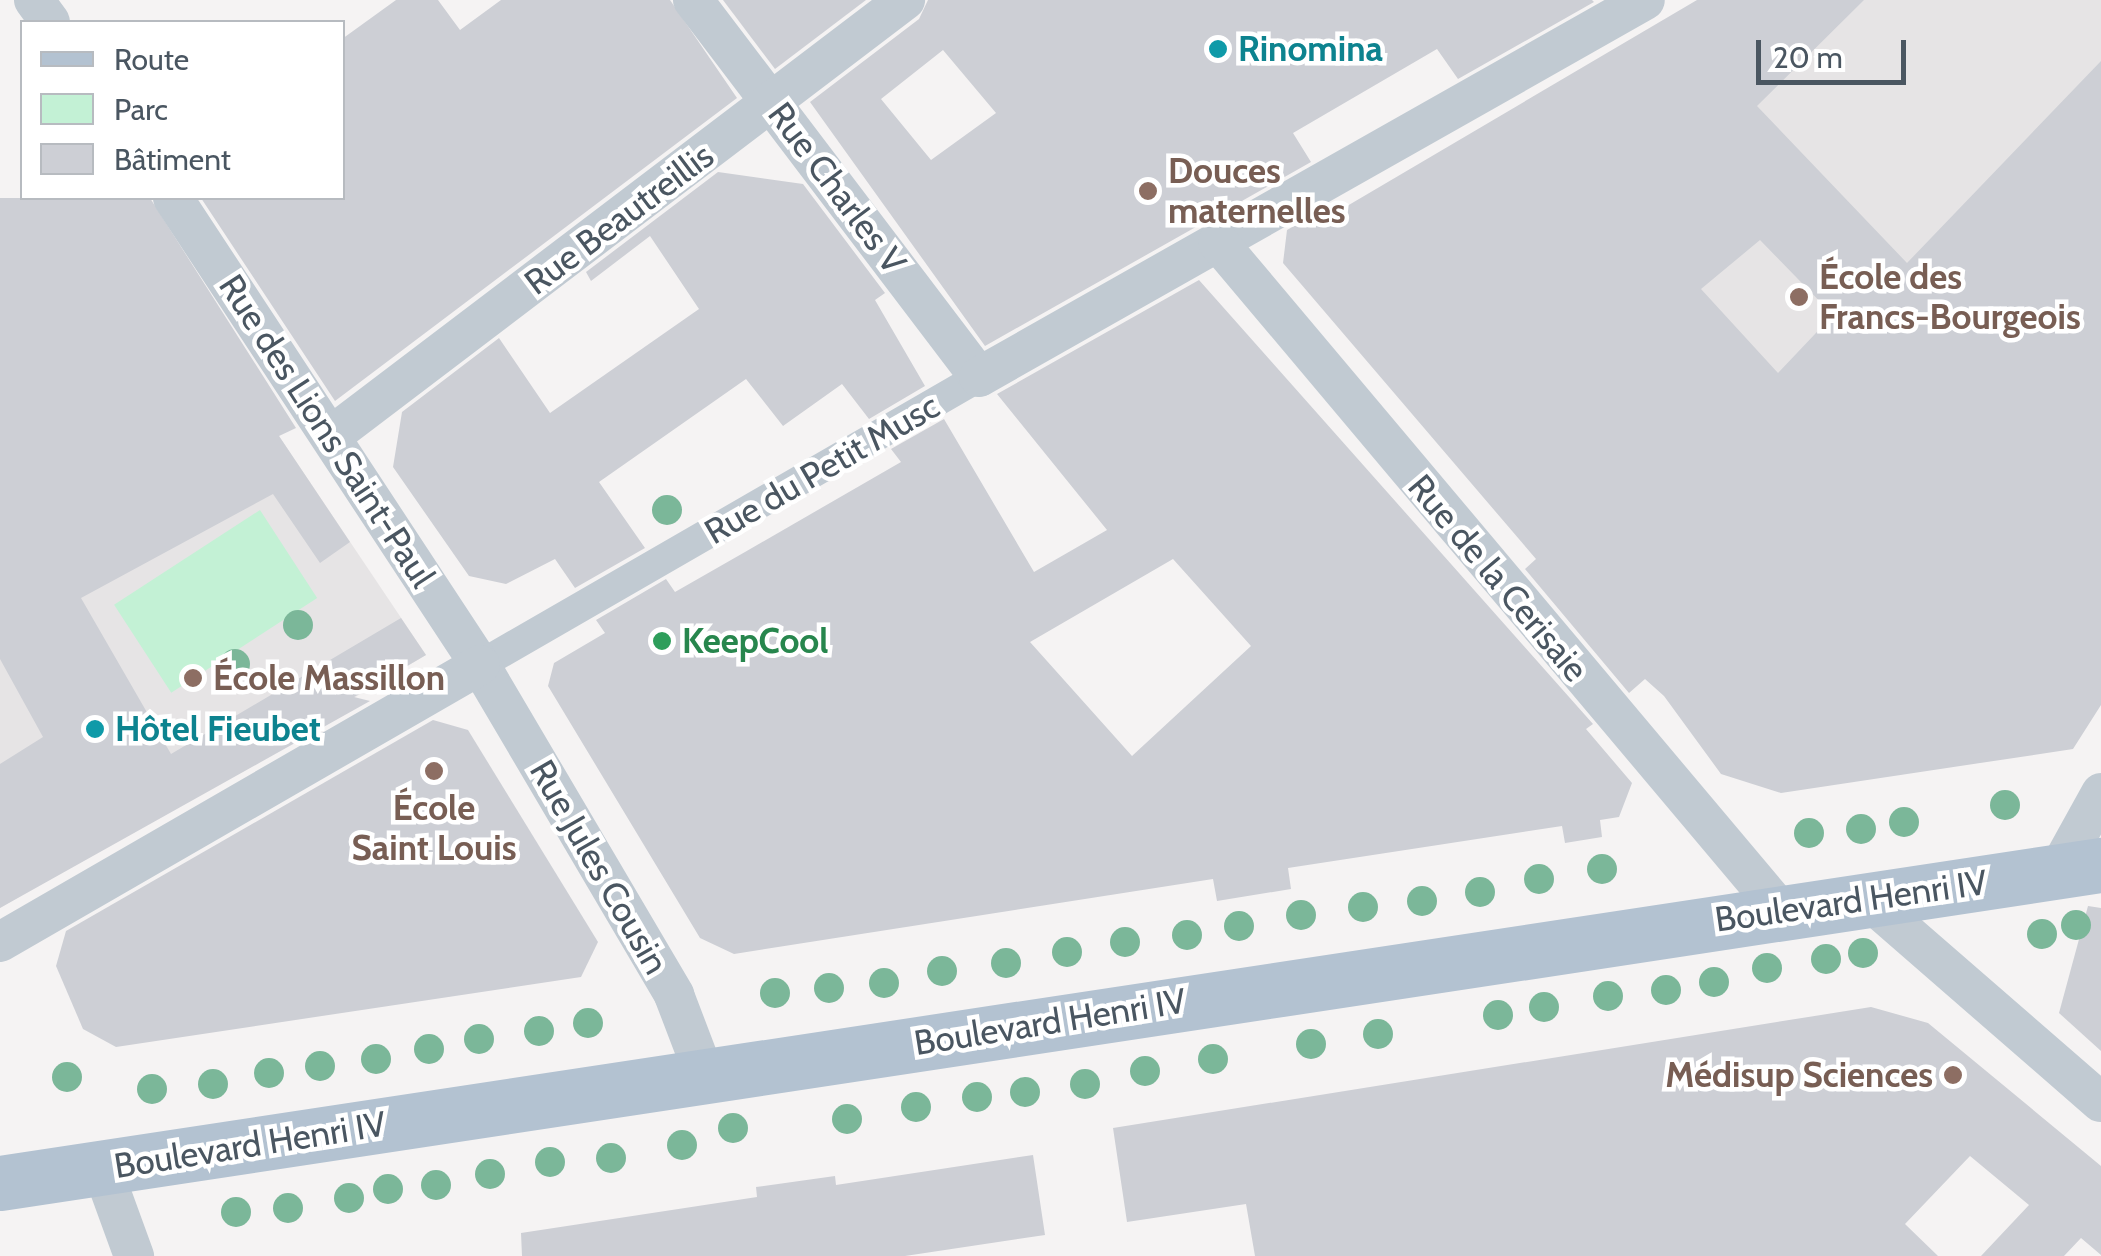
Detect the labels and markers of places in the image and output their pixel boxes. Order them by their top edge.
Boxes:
place label: Rinomina [1238,28,1383,70]
marker: Rinomina [1207,38,1229,60]
place label: Douces maternelles [1168,150,1346,232]
marker: Douces maternelles [1137,180,1159,202]
place label: École des Francs-Bourgeois [1819,256,2081,338]
marker: École des Francs-Bourgeois [1788,286,1810,308]
place label: KeepCool [682,620,829,662]
marker: KeepCool [651,630,673,652]
place label: École Massillon [213,657,445,699]
marker: École Massillon [182,667,204,689]
place label: Hôtel Fieubet [115,708,321,750]
marker: Hôtel Fieubet [84,718,106,740]
marker: École Saint Louis [423,760,445,782]
place label: École Saint Louis [352,787,516,869]
place label: Médisup Sciences [1665,1054,1933,1096]
marker: Médisup Sciences [1942,1064,1964,1086]

